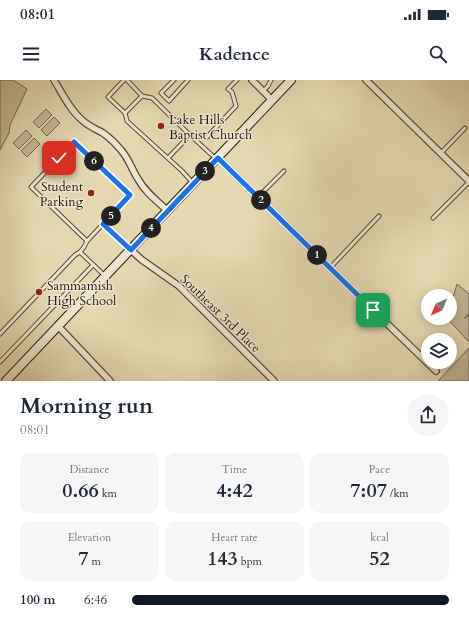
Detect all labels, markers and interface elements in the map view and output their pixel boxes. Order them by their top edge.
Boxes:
text: 08:01 [20,4,55,24]
text: Kadence [199,42,270,67]
icon: menu [20,43,42,65]
icon: search [427,43,449,65]
place label: Lake Hills Baptist Church [169,111,252,144]
marker: Lake Hills Baptist Church [156,121,166,131]
pin [42,141,76,175]
icon: check [48,147,70,169]
pin: 6 [84,151,104,171]
text: 6 [91,153,97,168]
pin: 3 [195,161,215,181]
text: 3 [202,163,208,178]
place label: Student Parking [40,178,84,211]
marker: Student Parking [86,188,96,198]
pin: 2 [251,190,271,210]
text: 2 [258,192,264,207]
pin: 5 [101,206,121,226]
text: 5 [108,208,114,223]
pin: 4 [141,218,161,238]
text: 4 [148,220,154,235]
pin: 1 [307,245,327,265]
text: 1 [314,247,320,262]
street label: Southeast 3rd Place [176,271,265,357]
place label: Sammamish High School [47,277,117,310]
marker: Sammamish High School [34,287,44,297]
north arrow [421,289,457,325]
map controls [421,289,457,369]
pin [356,293,390,327]
icon: arrive [362,299,384,321]
button: layers [421,333,457,369]
text: Morning run [20,391,153,421]
button: share [407,394,449,436]
text: 08:01 [20,421,50,439]
text: Distance [69,462,110,477]
text: Time [222,462,247,477]
text: Pace [369,462,390,477]
text: 0.66 [62,477,99,504]
text: 4:42 [216,477,253,504]
text: 7:07 [350,477,387,504]
text: km [99,486,117,501]
text: /km [387,486,409,501]
text: Elevation [68,530,111,545]
text: Heart rate [211,530,258,545]
text: kcal [370,530,389,545]
text: 7 [78,545,88,572]
text: 143 [207,545,238,572]
text: 52 [369,545,390,572]
text: m [88,554,101,569]
text: bpm [238,554,262,569]
text: 100 m [20,591,55,609]
text: 6:46 [84,591,107,609]

